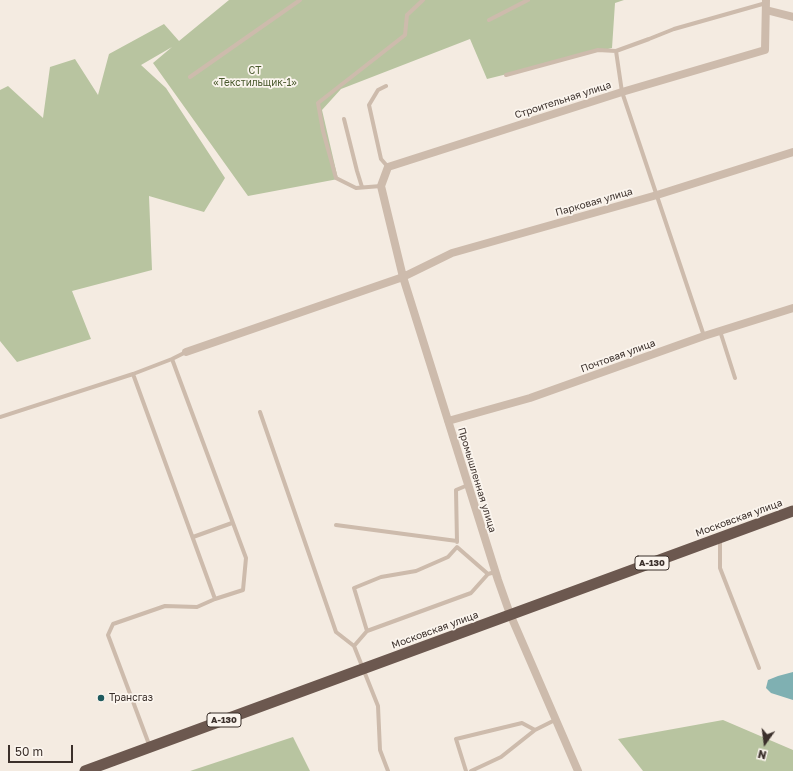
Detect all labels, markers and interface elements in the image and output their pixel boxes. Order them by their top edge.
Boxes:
park label: СТ «Текстильщик-1» [213,65,297,88]
street label: Строительная улица [513,79,613,121]
street label: Парковая улица [554,185,634,219]
street label: Почтовая улица [579,337,657,375]
street label: Промышленная улица [455,426,499,534]
street label: Московская улица [694,497,784,539]
road number: А-130 [635,556,669,570]
street label: Московская улица [390,609,480,651]
place label: Трансгаз [109,692,153,704]
marker: Трансгаз [96,693,106,703]
road number: А-130 [207,713,241,727]
north arrow [745,723,785,763]
scale bar [10,737,75,763]
text: 50 m [15,744,43,759]
text: N [756,748,768,762]

